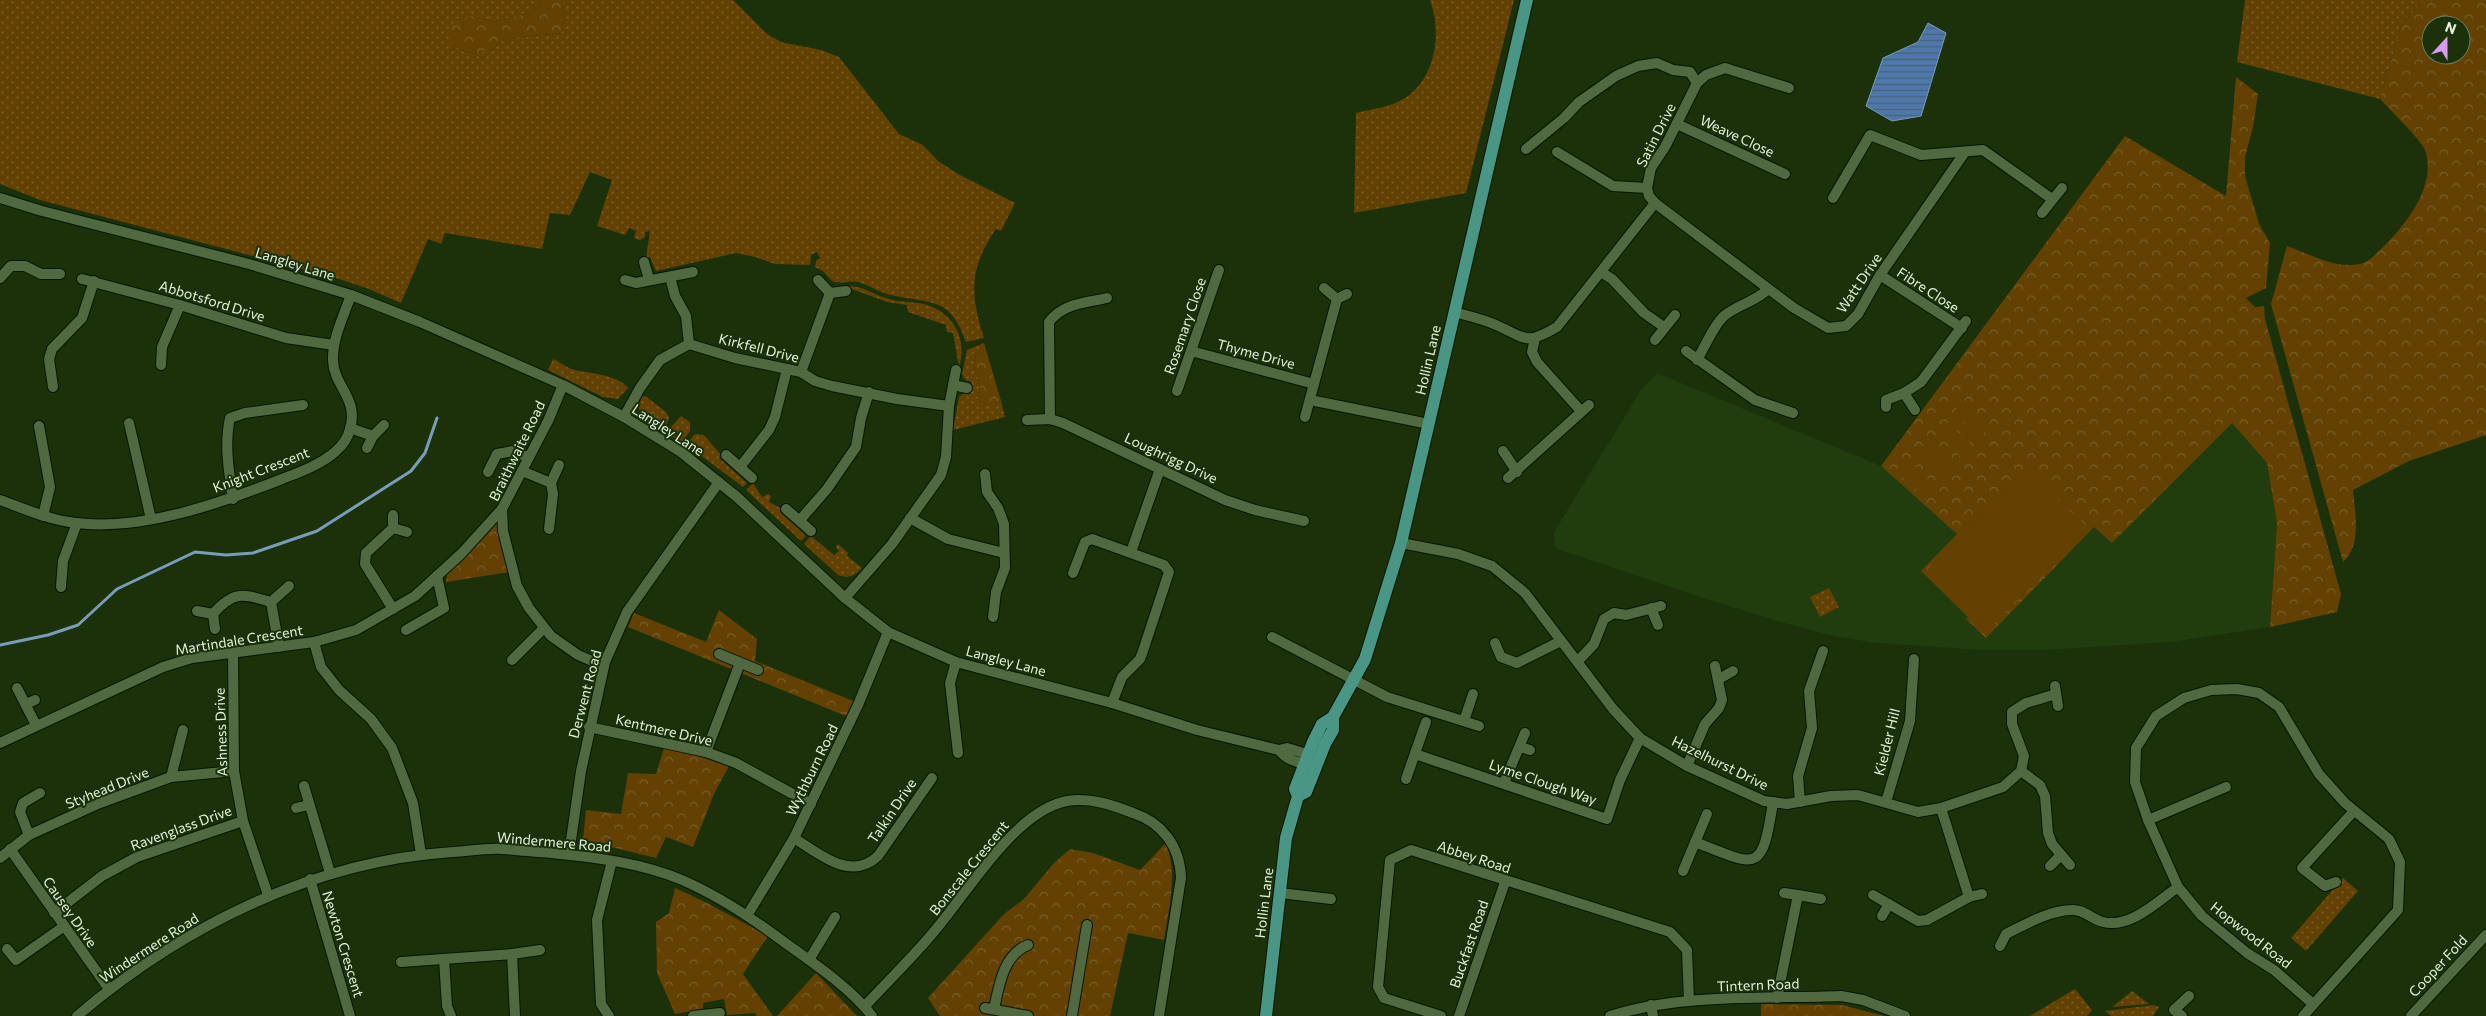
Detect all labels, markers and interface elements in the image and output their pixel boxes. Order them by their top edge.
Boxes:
north arrow [2421,15,2471,65]
text: N [2443,18,2459,37]
street label: Satin Drive [1632,100,1679,170]
street label: Weave Close [1697,111,1777,160]
street label: Langley Lane [253,243,337,284]
street label: Watt Drive [1832,249,1885,316]
street label: Fibre Close [1894,263,1962,316]
street label: Rosemary Close [1160,275,1209,376]
street label: Abbotsford Drive [157,276,267,325]
street label: Hollin Lane [1411,323,1444,396]
street label: Kirkfell Drive [717,329,801,366]
street label: Thyme Drive [1215,335,1297,372]
street label: Braithwaite Road [485,398,548,504]
street label: Langley Lane [629,400,707,459]
street label: Loughrigg Drive [1122,429,1220,487]
street label: Knight Crescent [210,443,312,496]
street label: Martindale Crescent [174,621,304,658]
street label: Langley Lane [964,642,1048,679]
street label: Derwent Road [565,648,604,740]
street label: Ashness Drive [210,687,231,777]
street label: Kielder Hill [1870,706,1903,777]
street label: Kentmere Drive [614,710,714,749]
street label: Wythburn Road [782,721,841,818]
street label: Hazelhurst Drive [1669,732,1771,793]
street label: Lyme Clough Way [1487,755,1599,808]
street label: Styhead Drive [63,763,151,812]
street label: Talkin Drive [864,775,919,846]
street label: Ravenglass Drive [128,801,234,854]
street label: Bonscale Crescent [925,817,1012,918]
street label: Windermere Road [496,828,612,855]
street label: Abbey Road [1435,837,1513,876]
street label: Hollin Lane [1251,867,1276,939]
street label: Causey Drive [40,873,101,950]
street label: Newton Crescent [319,889,368,999]
street label: Buckfast Road [1446,898,1491,990]
street label: Hopwood Road [2207,898,2295,972]
street label: Windermere Road [96,909,201,986]
street label: Cooper Fold [2405,931,2470,1000]
street label: Tintern Road [1716,975,1800,994]

